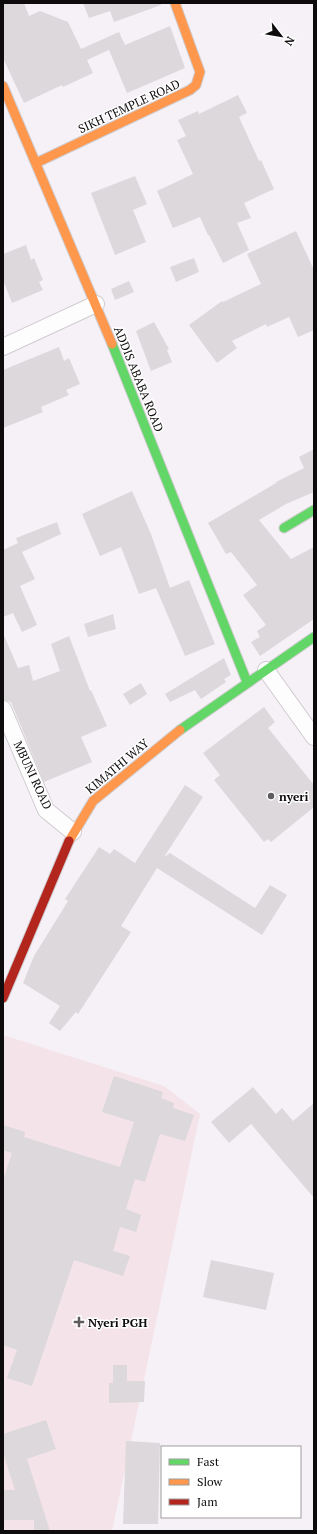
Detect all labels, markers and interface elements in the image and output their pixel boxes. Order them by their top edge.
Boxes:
north arrow [261,16,301,56]
text: N [281,34,298,49]
street label: SIKH TEMPLE ROAD [76,76,182,136]
street label: ADDIS ABABA ROAD [111,324,167,434]
street label: KIMATHI WAY [82,735,152,797]
street label: MBUNI ROAD [11,738,55,812]
place label: nyeri [279,789,309,804]
marker: nyeri [266,791,276,801]
place label: Nyeri PGH [88,1315,147,1330]
marker: Nyeri PGH [73,1316,85,1328]
legend [161,1446,301,1518]
text: Fast [197,1454,220,1469]
text: Slow [197,1474,223,1489]
text: Jam [197,1494,218,1509]

